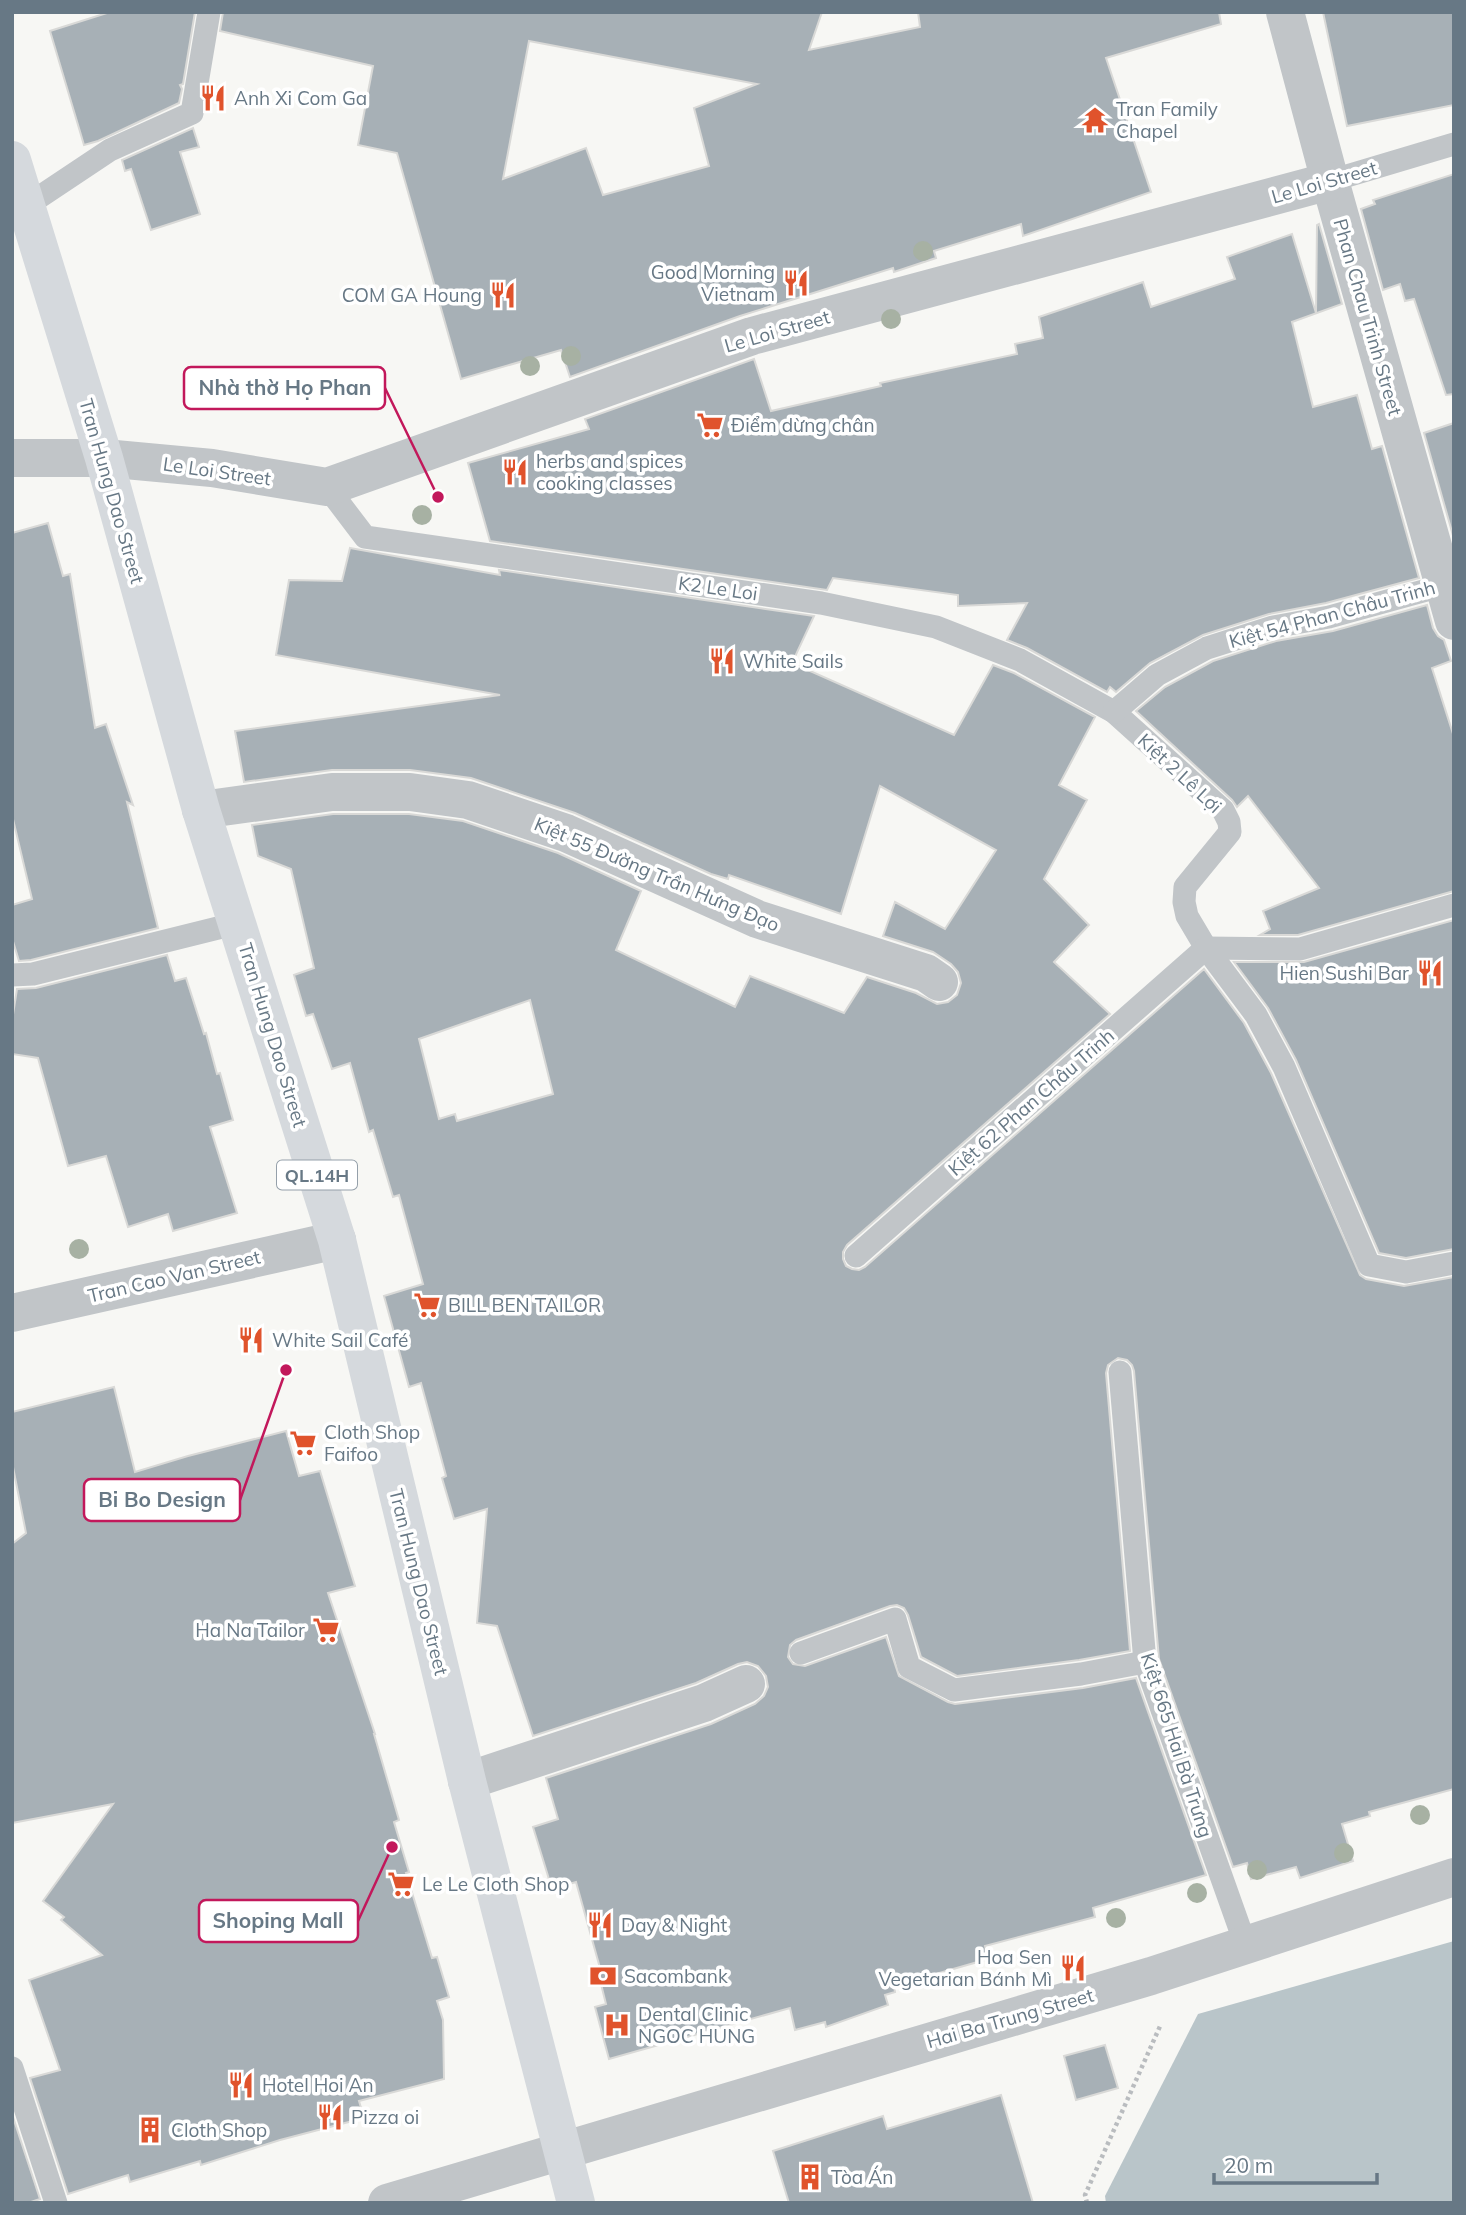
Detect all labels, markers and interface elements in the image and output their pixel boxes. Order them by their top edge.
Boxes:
restaurant icon: Anh Xi Com Ga [198,83,228,113]
place label: Anh Xi Com Ga [234,86,367,110]
place label: Tran Family Chapel [1116,97,1218,143]
temple icon: Tran Family Chapel [1080,105,1110,135]
street label: Le Loi Street [1268,155,1380,209]
street label: Phan Chau Trinh Street [1328,216,1408,419]
place label: Good Morning Vietnam [651,260,775,306]
restaurant icon: Good Morning Vietnam [781,268,811,298]
restaurant icon: COM GA Houng [488,280,518,310]
place label: COM GA Houng [342,283,482,307]
street label: Le Loi Street [721,304,833,358]
callout: Nhà thờ Họ Phan [184,367,385,409]
text: Nhà thờ Họ Phan [199,374,371,400]
street label: Tran Hung Dao Street [74,396,150,587]
supermarket icon: Điểm dừng chân [695,410,725,440]
place label: Điểm dừng chân [731,413,875,437]
place label: herbs and spices cooking classes [536,449,683,495]
street label: Le Loi Street [162,452,273,490]
restaurant icon: herbs and spices cooking classes [500,457,530,487]
street label: K2 Le Loi [677,571,759,605]
street label: Kiệt 54 Phan Châu Trinh [1226,575,1438,653]
restaurant icon: White Sails [707,646,737,676]
place label: White Sails [743,649,843,673]
street label: Kiệt 2 Lê Lợi [1133,728,1227,818]
street label: Kiệt 55 Đường Trần Hưng Đạo [531,811,783,937]
street label: Tran Hung Dao Street [234,940,313,1130]
restaurant icon: Hien Sushi Bar [1415,958,1445,988]
place label: Hien Sushi Bar [1279,961,1409,985]
street label: Kiệt 62 Phan Châu Trinh [943,1023,1119,1181]
road number: QL.14H [277,1160,357,1190]
street label: Tran Cao Van Street [85,1244,263,1308]
supermarket icon: BILL BEN TAILOR [412,1290,442,1320]
place label: BILL BEN TAILOR [448,1293,601,1317]
restaurant icon: White Sail Café [236,1325,266,1355]
place label: White Sail Café [272,1328,408,1352]
place label: Cloth Shop Faifoo [324,1420,420,1466]
supermarket icon: Cloth Shop Faifoo [288,1428,318,1458]
callout: Bi Bo Design [84,1479,240,1521]
text: Bi Bo Design [98,1486,226,1512]
street label: Tran Hung Dao Street [384,1486,454,1678]
supermarket icon: Ha Na Tailor [311,1615,341,1645]
place label: Ha Na Tailor [195,1618,305,1642]
street label: Kiệt 665 Hai Bà Trưng [1136,1650,1218,1840]
supermarket icon: Le Le Cloth Shop [386,1869,416,1899]
place label: Le Le Cloth Shop [422,1872,569,1896]
callout: Shoping Mall [199,1900,358,1942]
text: Shoping Mall [213,1907,343,1933]
restaurant icon: Day & Night [585,1910,615,1940]
place label: Day & Night [621,1913,728,1937]
place label: Hoa Sen Vegetarian Bánh Mì [878,1945,1052,1991]
restaurant icon: Hoa Sen Vegetarian Bánh Mì [1058,1953,1088,1983]
bank icon: Sacombank [588,1961,618,1991]
place label: Sacombank [624,1964,728,1988]
street label: Hai Ba Trung Street [924,1983,1097,2053]
place label: Dental Clinic NGOC HUNG [638,2002,755,2048]
hospital icon: Dental Clinic NGOC HUNG [602,2010,632,2040]
restaurant icon: Hotel Hoi An [226,2070,256,2100]
place label: Hotel Hoi An [262,2073,374,2097]
restaurant icon: Pizza oi [315,2102,345,2132]
place label: Pizza oi [351,2105,419,2129]
building icon: Cloth Shop [135,2115,165,2145]
place label: Cloth Shop [171,2118,267,2142]
scale bar [1214,2142,1377,2186]
text: 20 m [1224,2152,1273,2178]
building icon: Tòa Án [795,2162,825,2192]
place label: Tòa Án [831,2165,893,2189]

